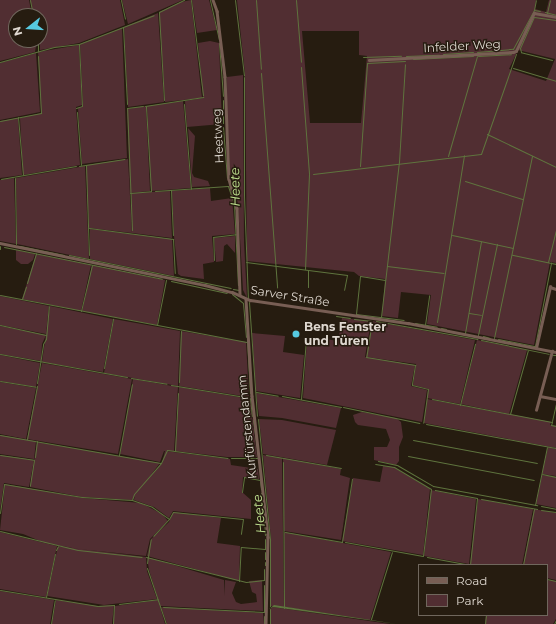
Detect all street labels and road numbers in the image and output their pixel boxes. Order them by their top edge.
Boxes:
street label: Infelder Weg [423,37,501,55]
street label: Heetweg [209,108,227,164]
street label: Sarver Straße [249,283,331,309]
street label: Kurfürstendamm [234,374,260,480]

